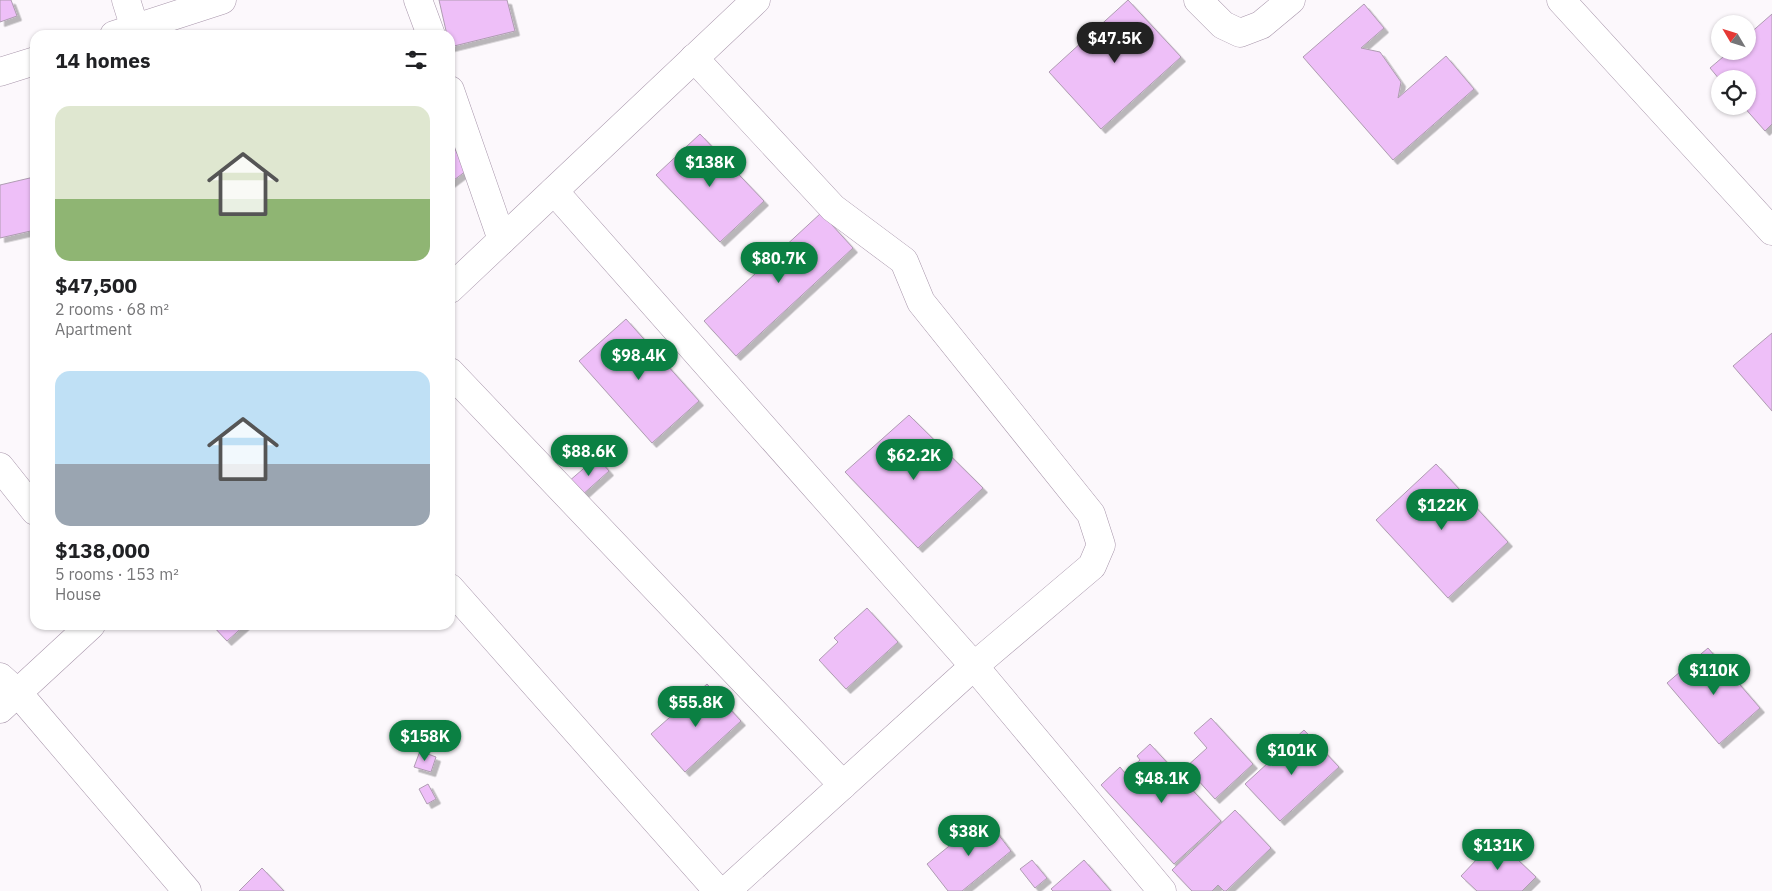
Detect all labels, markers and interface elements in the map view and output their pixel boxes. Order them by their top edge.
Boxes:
north arrow [1711,15,1756,60]
map controls [1711,15,1756,115]
pin: $47.5K [1074,22,1156,64]
text: $47.5K [1088,28,1142,48]
text: 14 homes [55,46,151,74]
icon: filters [402,46,430,74]
button: locate [1711,70,1756,115]
icon: home [198,139,288,229]
pin: $138K [675,146,745,188]
text: $138K [685,152,735,172]
pin: $80.7K [738,242,820,284]
text: $80.7K [752,248,806,268]
text: $47,500 [55,271,137,299]
text: 2 rooms · 68 m² [55,299,169,319]
text: Apartment [55,319,132,339]
pin: $98.4K [598,338,680,381]
text: $98.4K [612,345,666,365]
icon: home [198,404,288,494]
pin: $88.6K [548,434,630,477]
pin: $62.2K [873,438,955,481]
text: $88.6K [562,441,616,461]
text: $62.2K [887,445,941,465]
pin: $122K [1407,488,1477,531]
text: $122K [1417,495,1467,515]
text: $138,000 [55,536,150,564]
text: 5 rooms · 153 m² [55,564,179,584]
text: House [55,584,101,604]
pin: $110K [1679,654,1749,696]
text: $110K [1689,660,1739,680]
pin: $55.8K [655,686,737,728]
text: $55.8K [669,692,723,712]
pin: $158K [390,720,460,762]
text: $158K [400,726,450,746]
pin: $101K [1257,734,1327,776]
text: $101K [1267,740,1317,760]
pin: $48.1K [1121,762,1203,804]
text: $48.1K [1135,768,1189,788]
pin: $38K [939,814,999,857]
text: $38K [949,821,989,841]
pin: $131K [1463,828,1533,871]
text: $131K [1473,835,1523,855]

